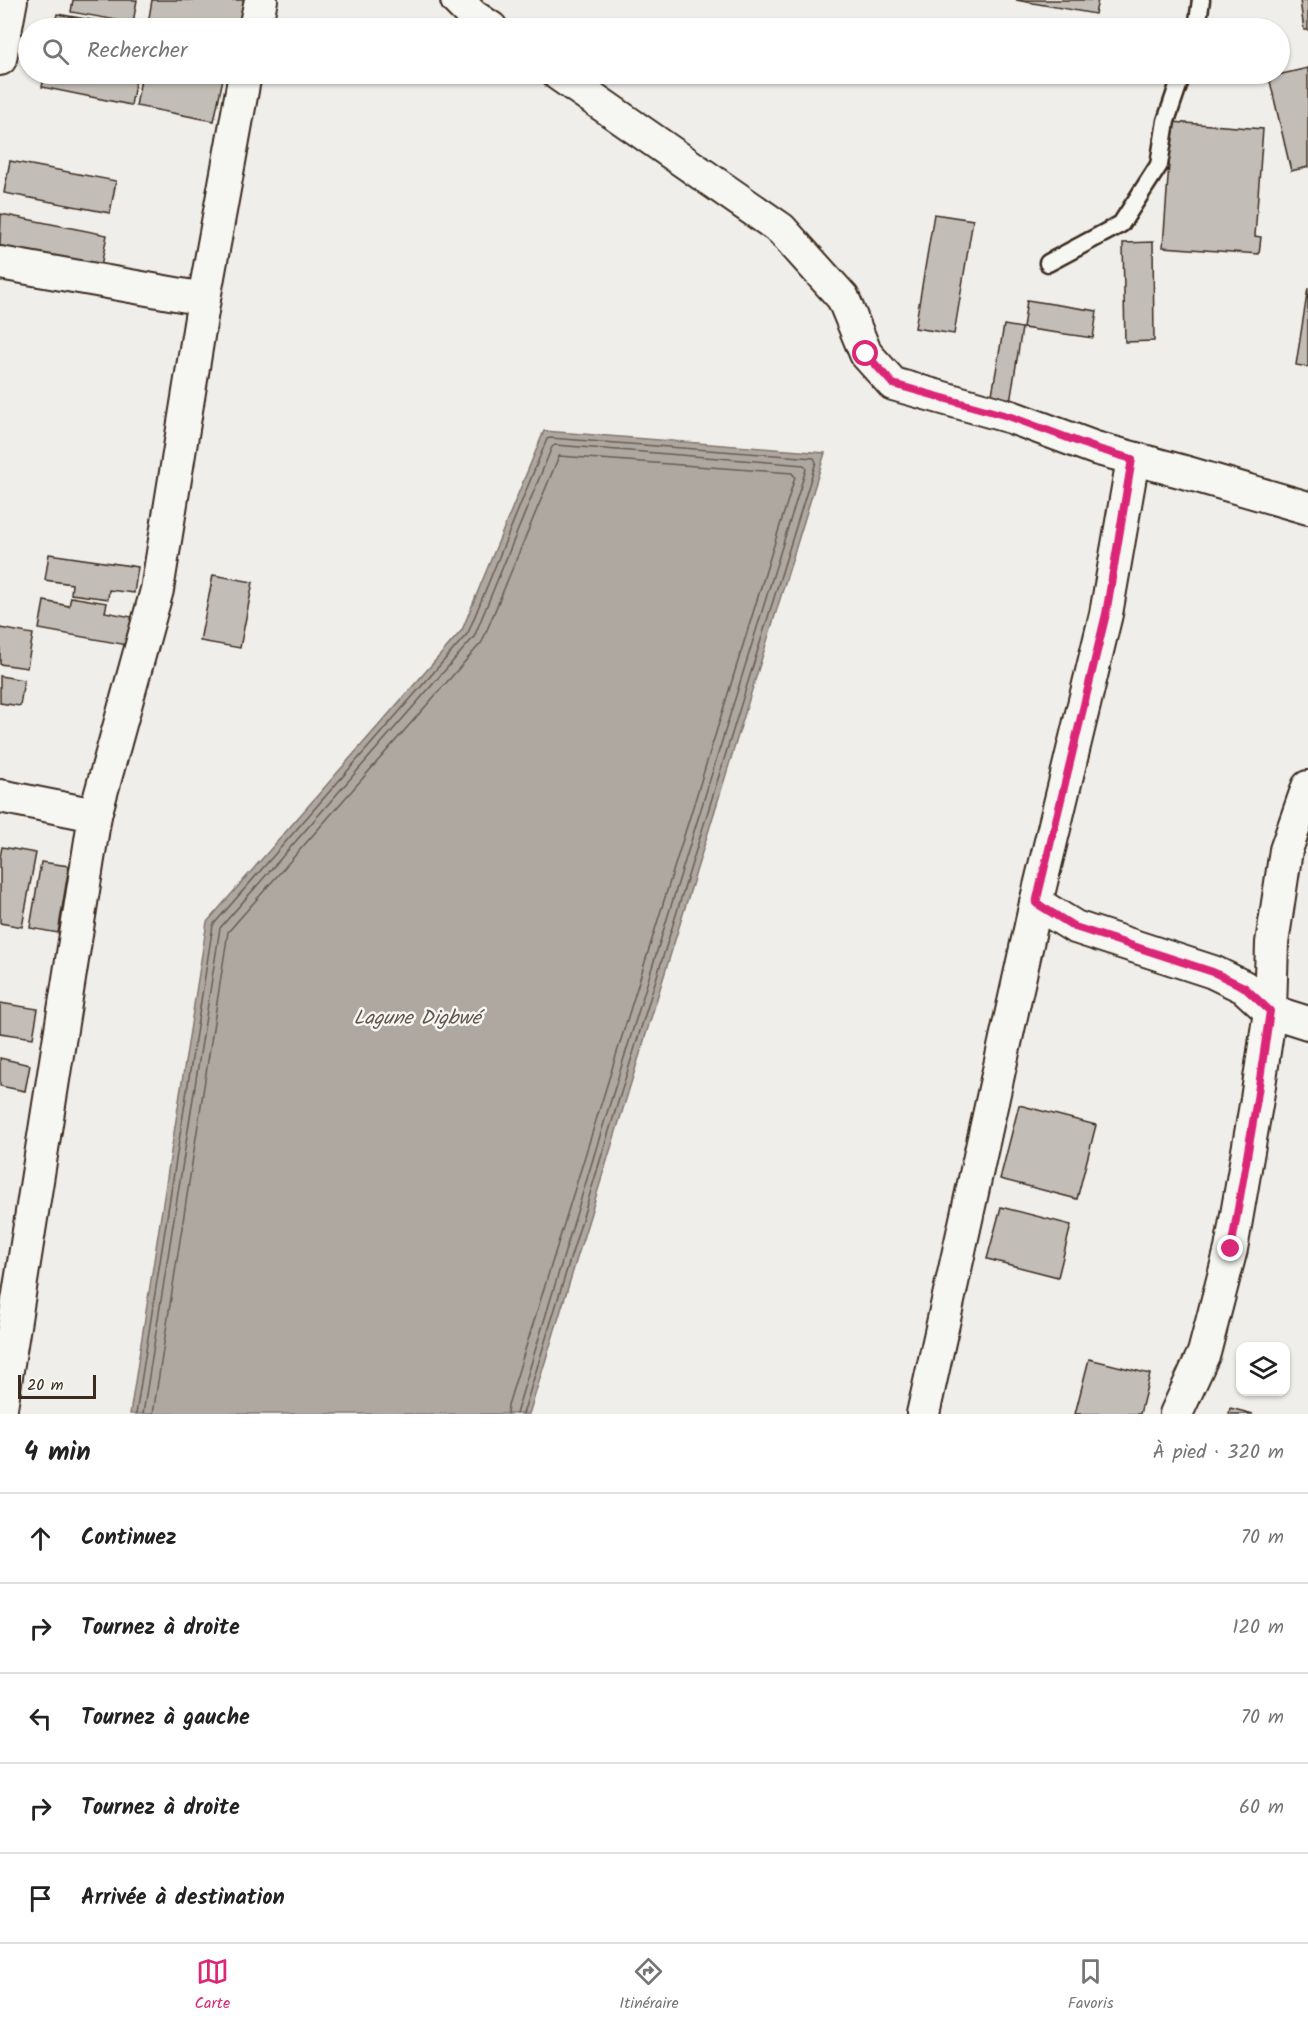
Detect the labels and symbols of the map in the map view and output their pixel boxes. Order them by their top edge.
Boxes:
route start [852,340,878,366]
water label: Lagune Digbwé [354,1003,486,1035]
route end [1217,1235,1243,1261]
scale bar [18,1372,96,1400]

